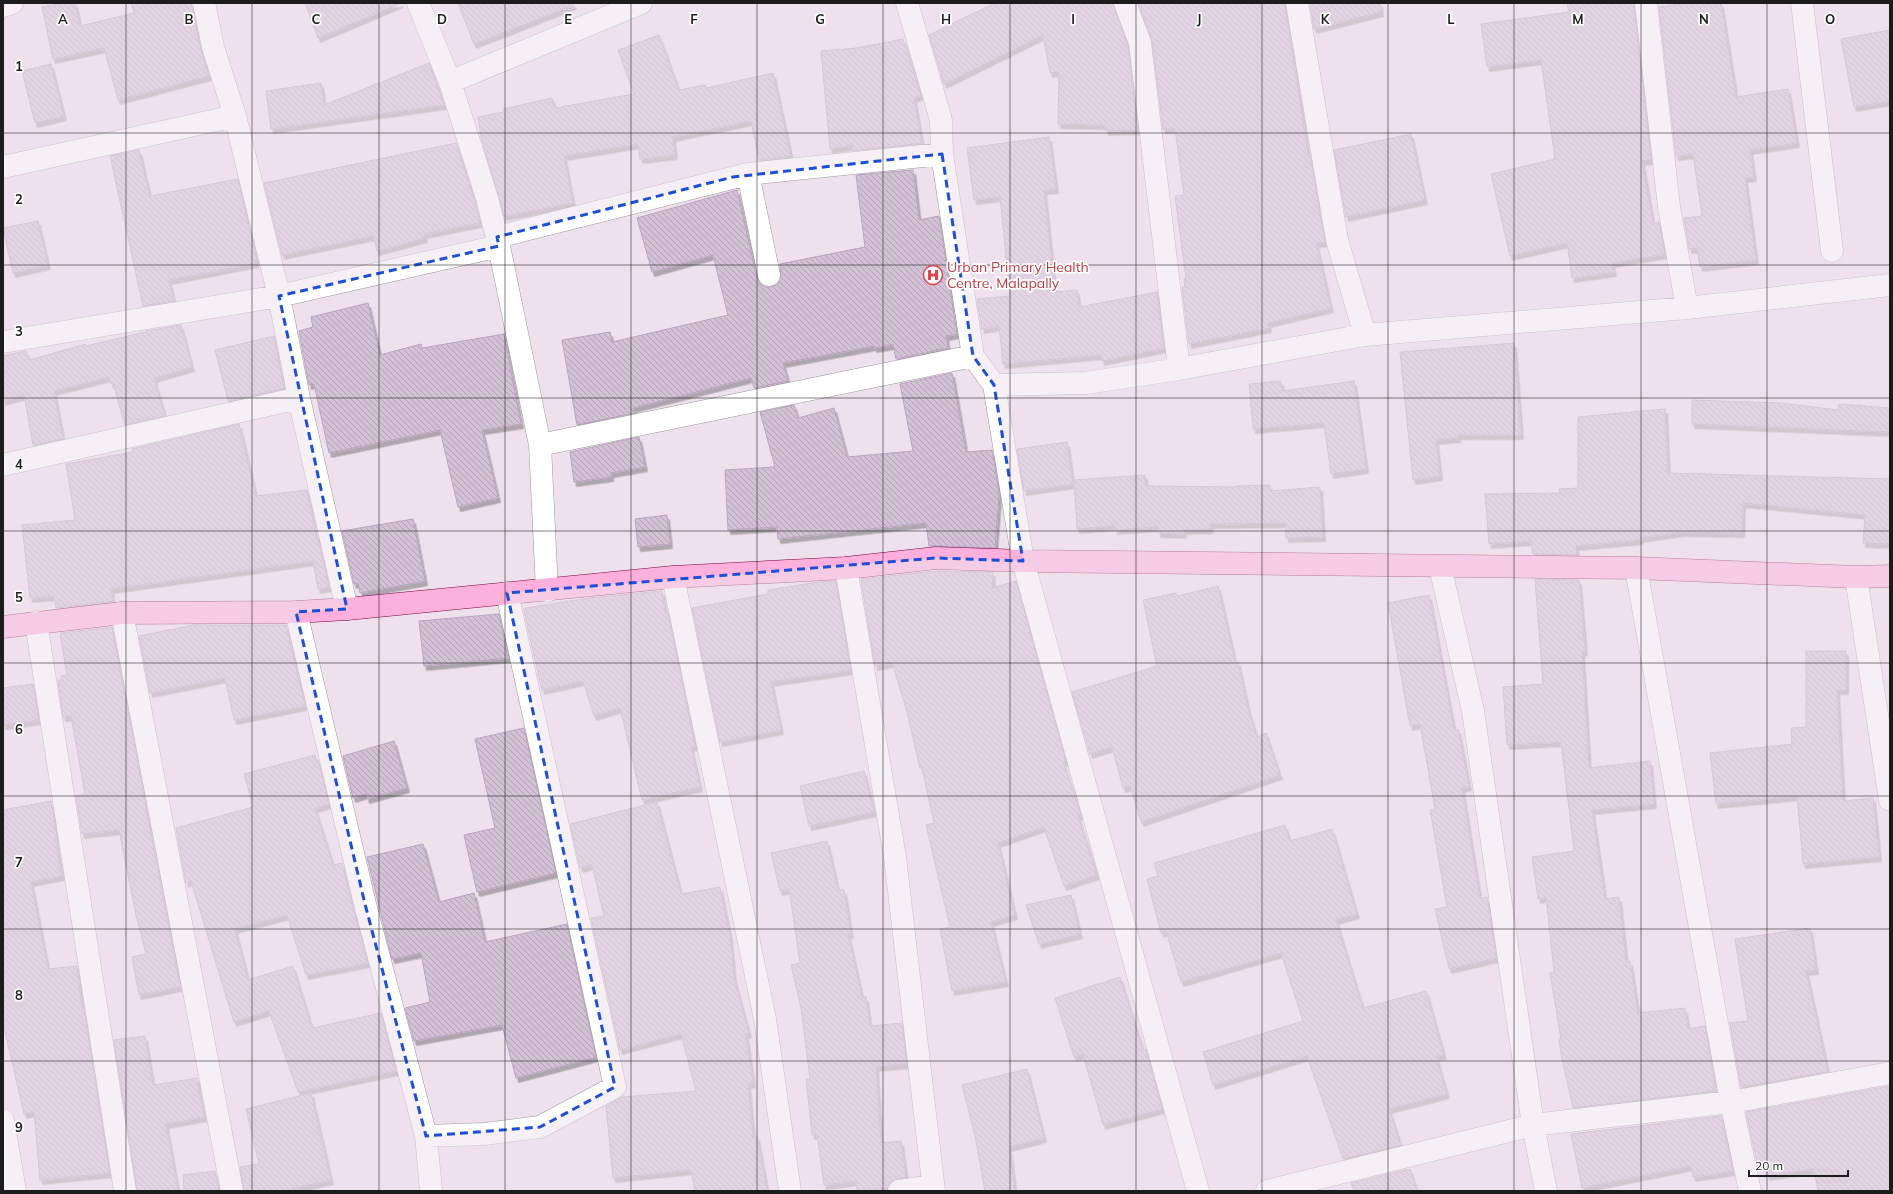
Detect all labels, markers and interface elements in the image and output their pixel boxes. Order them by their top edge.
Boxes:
text: A [58,11,68,27]
text: B [185,11,194,27]
text: C [312,11,321,27]
text: D [437,11,447,27]
text: E [564,11,572,27]
text: F [690,11,698,27]
text: G [815,11,825,27]
text: H [941,11,951,27]
text: I [1071,11,1075,27]
text: J [1197,11,1201,27]
text: K [1321,11,1331,27]
text: L [1447,11,1455,27]
text: M [1572,11,1584,27]
text: N [1699,11,1709,27]
text: O [1825,11,1835,27]
text: 1 [15,58,23,74]
text: 2 [15,191,23,207]
place label: Urban Primary Health Centre, Malapally [947,258,1089,292]
hospital icon: Urban Primary Health Centre, Malapally [922,264,944,286]
text: 3 [15,323,23,339]
text: 4 [15,456,23,472]
text: 5 [15,589,23,605]
text: 6 [15,721,23,737]
text: 7 [15,854,23,870]
text: 8 [15,987,23,1003]
text: 9 [15,1119,23,1135]
scale bar [1749,1152,1848,1178]
text: 20 m [1755,1158,1783,1173]

